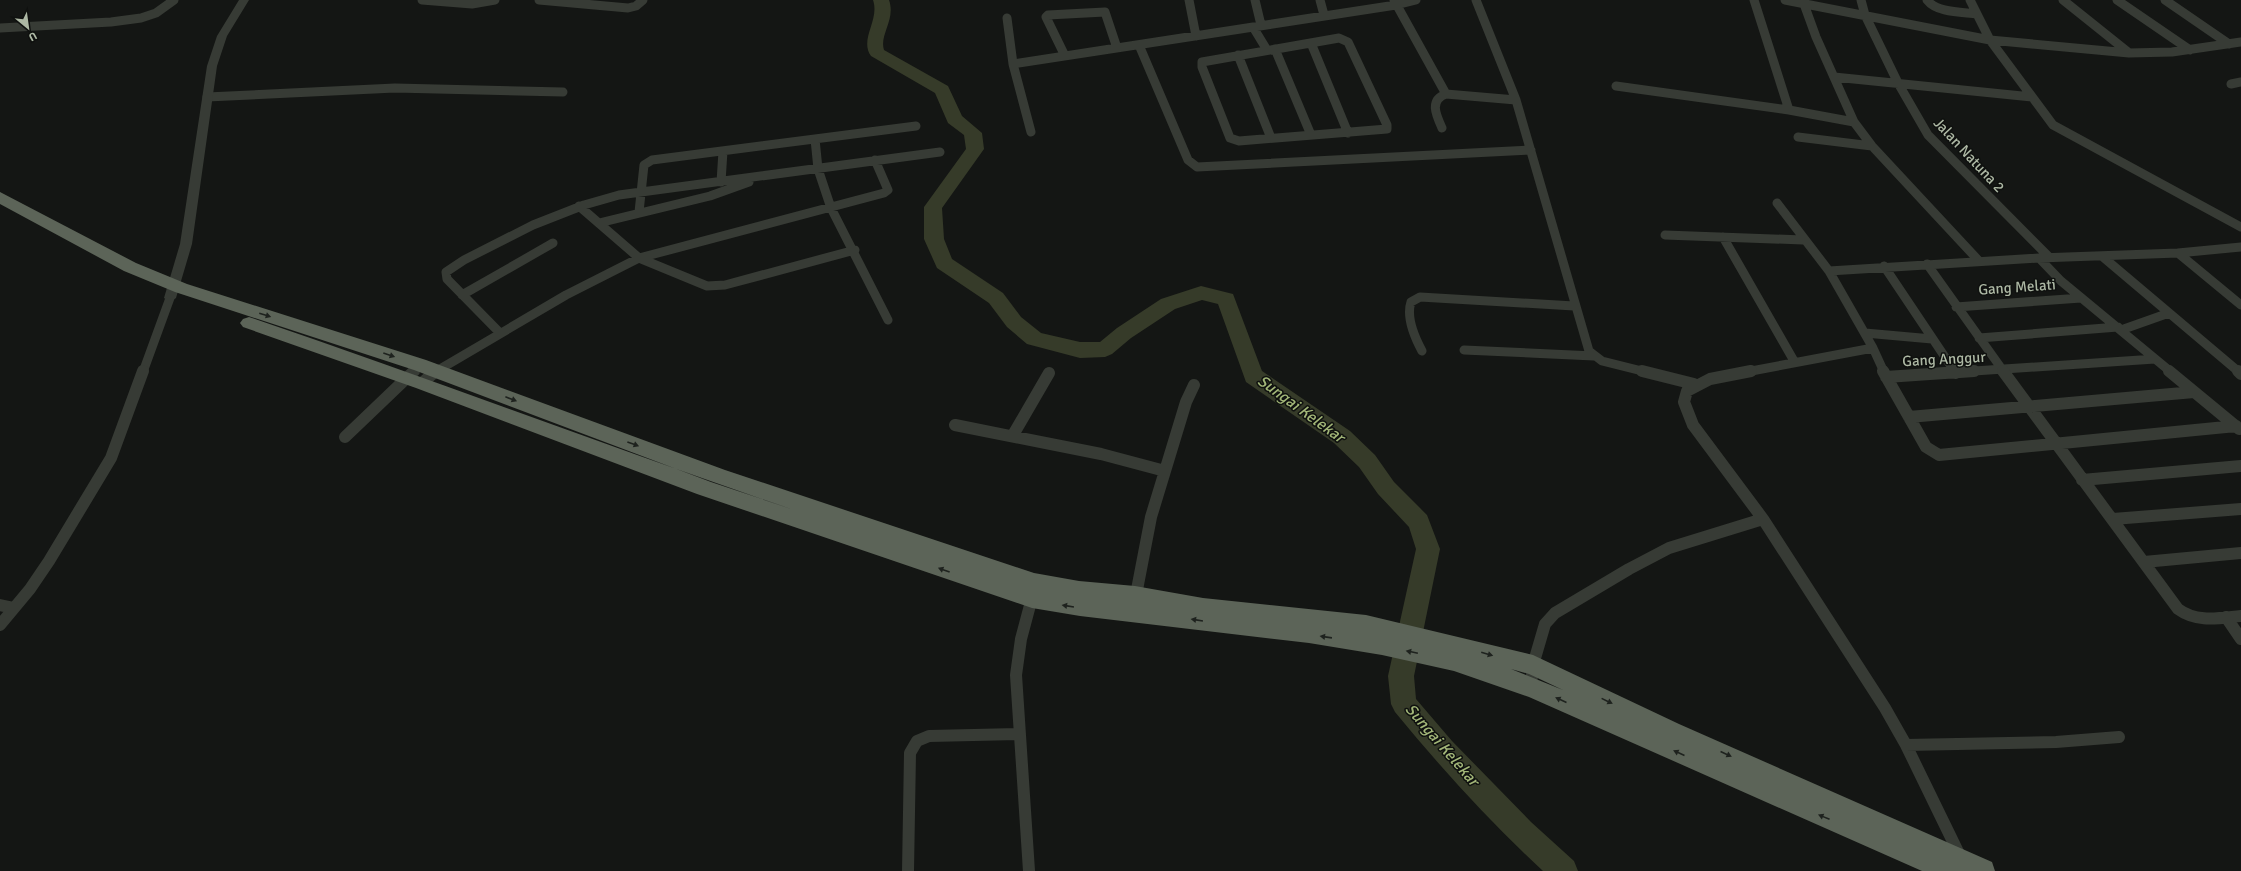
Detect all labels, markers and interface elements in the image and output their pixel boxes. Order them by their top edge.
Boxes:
north arrow [8,8,48,48]
text: U [26,29,39,44]
street label: Jalan Natuna 2 [1930,114,2008,196]
street label: Gang Melati [1978,275,2056,299]
one-way arrow [260,312,272,318]
street label: Gang Anggur [1902,348,1987,370]
one-way arrow [383,352,395,358]
water label: Sungai Kelekar [1254,371,1350,448]
one-way arrow [506,396,518,402]
one-way arrow [627,442,639,448]
one-way arrow [937,567,949,573]
one-way arrow [1062,603,1074,609]
one-way arrow [1191,617,1204,623]
one-way arrow [1320,634,1332,640]
one-way arrow [1406,649,1418,655]
one-way arrow [1481,651,1493,657]
one-way arrow [1554,696,1566,702]
one-way arrow [1602,698,1613,704]
water label: Sungai Kelekar [1401,700,1485,792]
one-way arrow [1673,750,1685,756]
one-way arrow [1720,752,1732,758]
one-way arrow [1818,813,1830,819]

